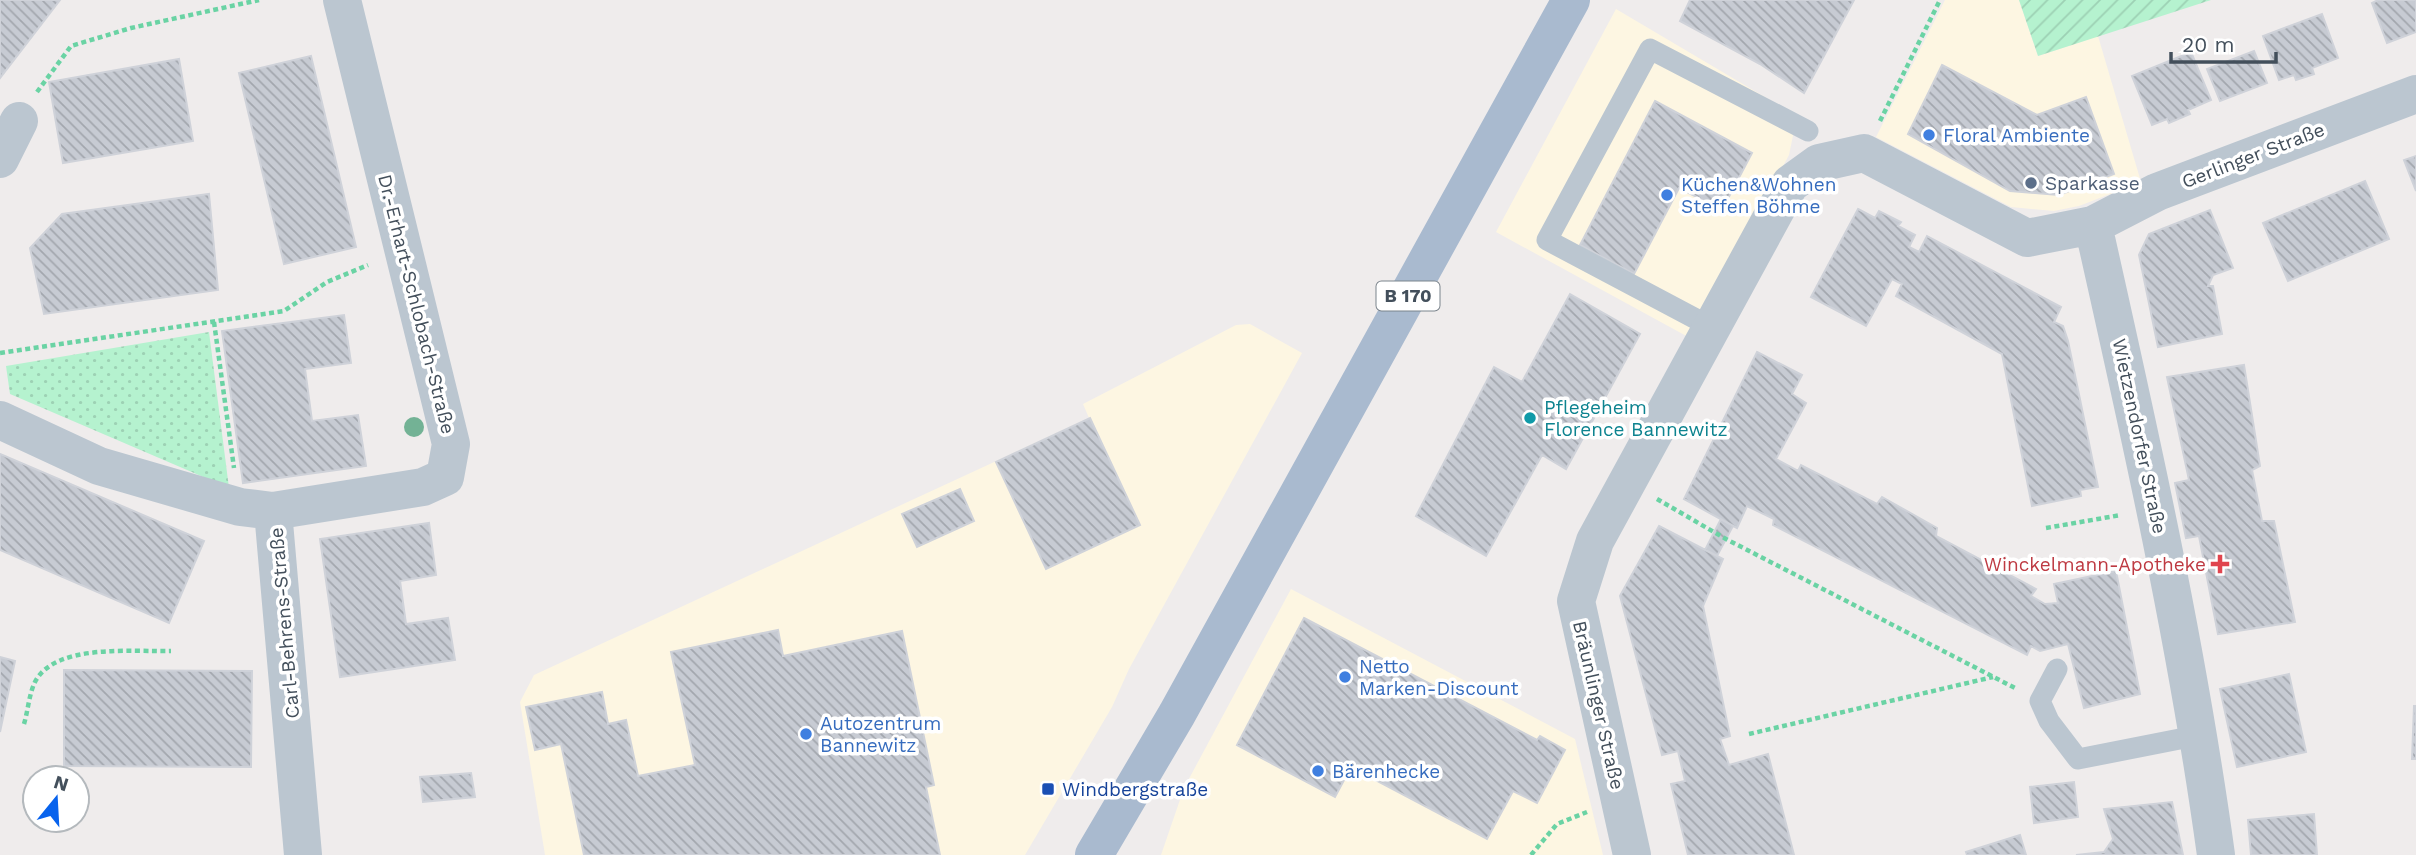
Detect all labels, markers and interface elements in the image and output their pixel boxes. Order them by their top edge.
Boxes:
scale bar [2171,21,2276,65]
text: 20 m [2182,32,2234,57]
street label: Gerlinger Straße [2179,118,2328,193]
place label: Floral Ambiente [1943,124,2090,147]
marker: Floral Ambiente [1921,127,1937,143]
street label: Dr.-Erhart-Schlobach-Straße [373,172,460,436]
place label: Sparkasse [2045,172,2140,195]
place label: Küchen&Wohnen Steffen Böhme [1681,173,1837,218]
marker: Sparkasse [2023,175,2039,191]
marker: Küchen&Wohnen Steffen Böhme [1659,187,1675,203]
road number: B 170 [1376,282,1440,310]
street label: Wietzendorfer Straße [2108,337,2171,536]
place label: Pflegeheim Florence Bannewitz [1544,396,1728,441]
marker: Pflegeheim Florence Bannewitz [1522,410,1538,426]
street label: Carl-Behrens-Straße [265,526,304,720]
place label: Winckelmann-Apotheke [1984,553,2206,576]
marker: Winckelmann-Apotheke [2212,556,2228,572]
street label: Bräunlinger Straße [1568,618,1629,792]
place label: Netto Marken-Discount [1359,655,1519,700]
marker: Netto Marken-Discount [1337,669,1353,685]
place label: Autozentrum Bannewitz [820,712,941,757]
marker: Autozentrum Bannewitz [798,726,814,742]
place label: Bärenhecke [1332,760,1440,783]
marker: Bärenhecke [1310,763,1326,779]
north arrow [21,764,91,834]
text: N [51,770,71,796]
place label: Windbergstraße [1062,778,1208,801]
marker: Windbergstraße [1040,781,1056,797]

